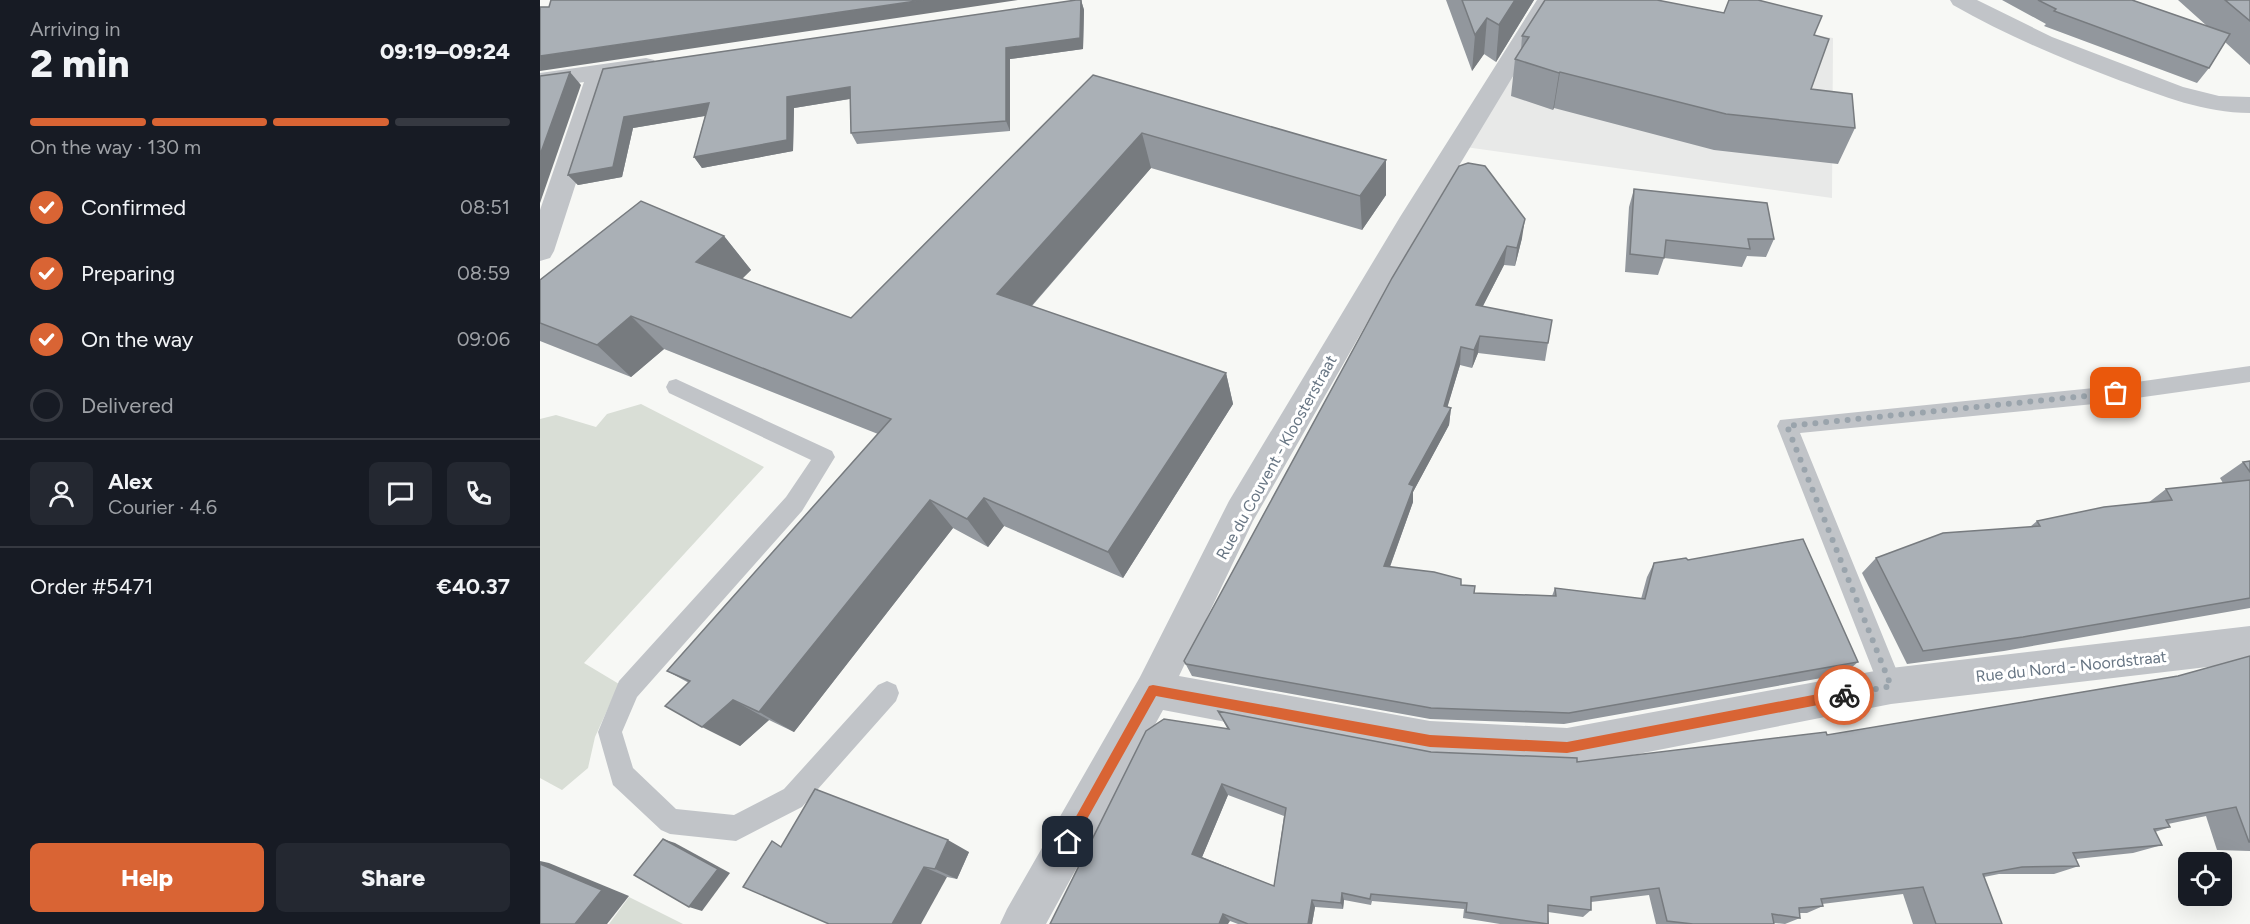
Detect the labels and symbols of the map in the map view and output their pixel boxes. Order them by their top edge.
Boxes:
street label: Rue du Couvent - Kloosterstraat [1212,352,1341,563]
pin [2090,367,2141,418]
street label: Rue du Nord - Noordstraat [1975,647,2167,686]
courier [1814,665,1874,725]
pin [1042,816,1093,867]

